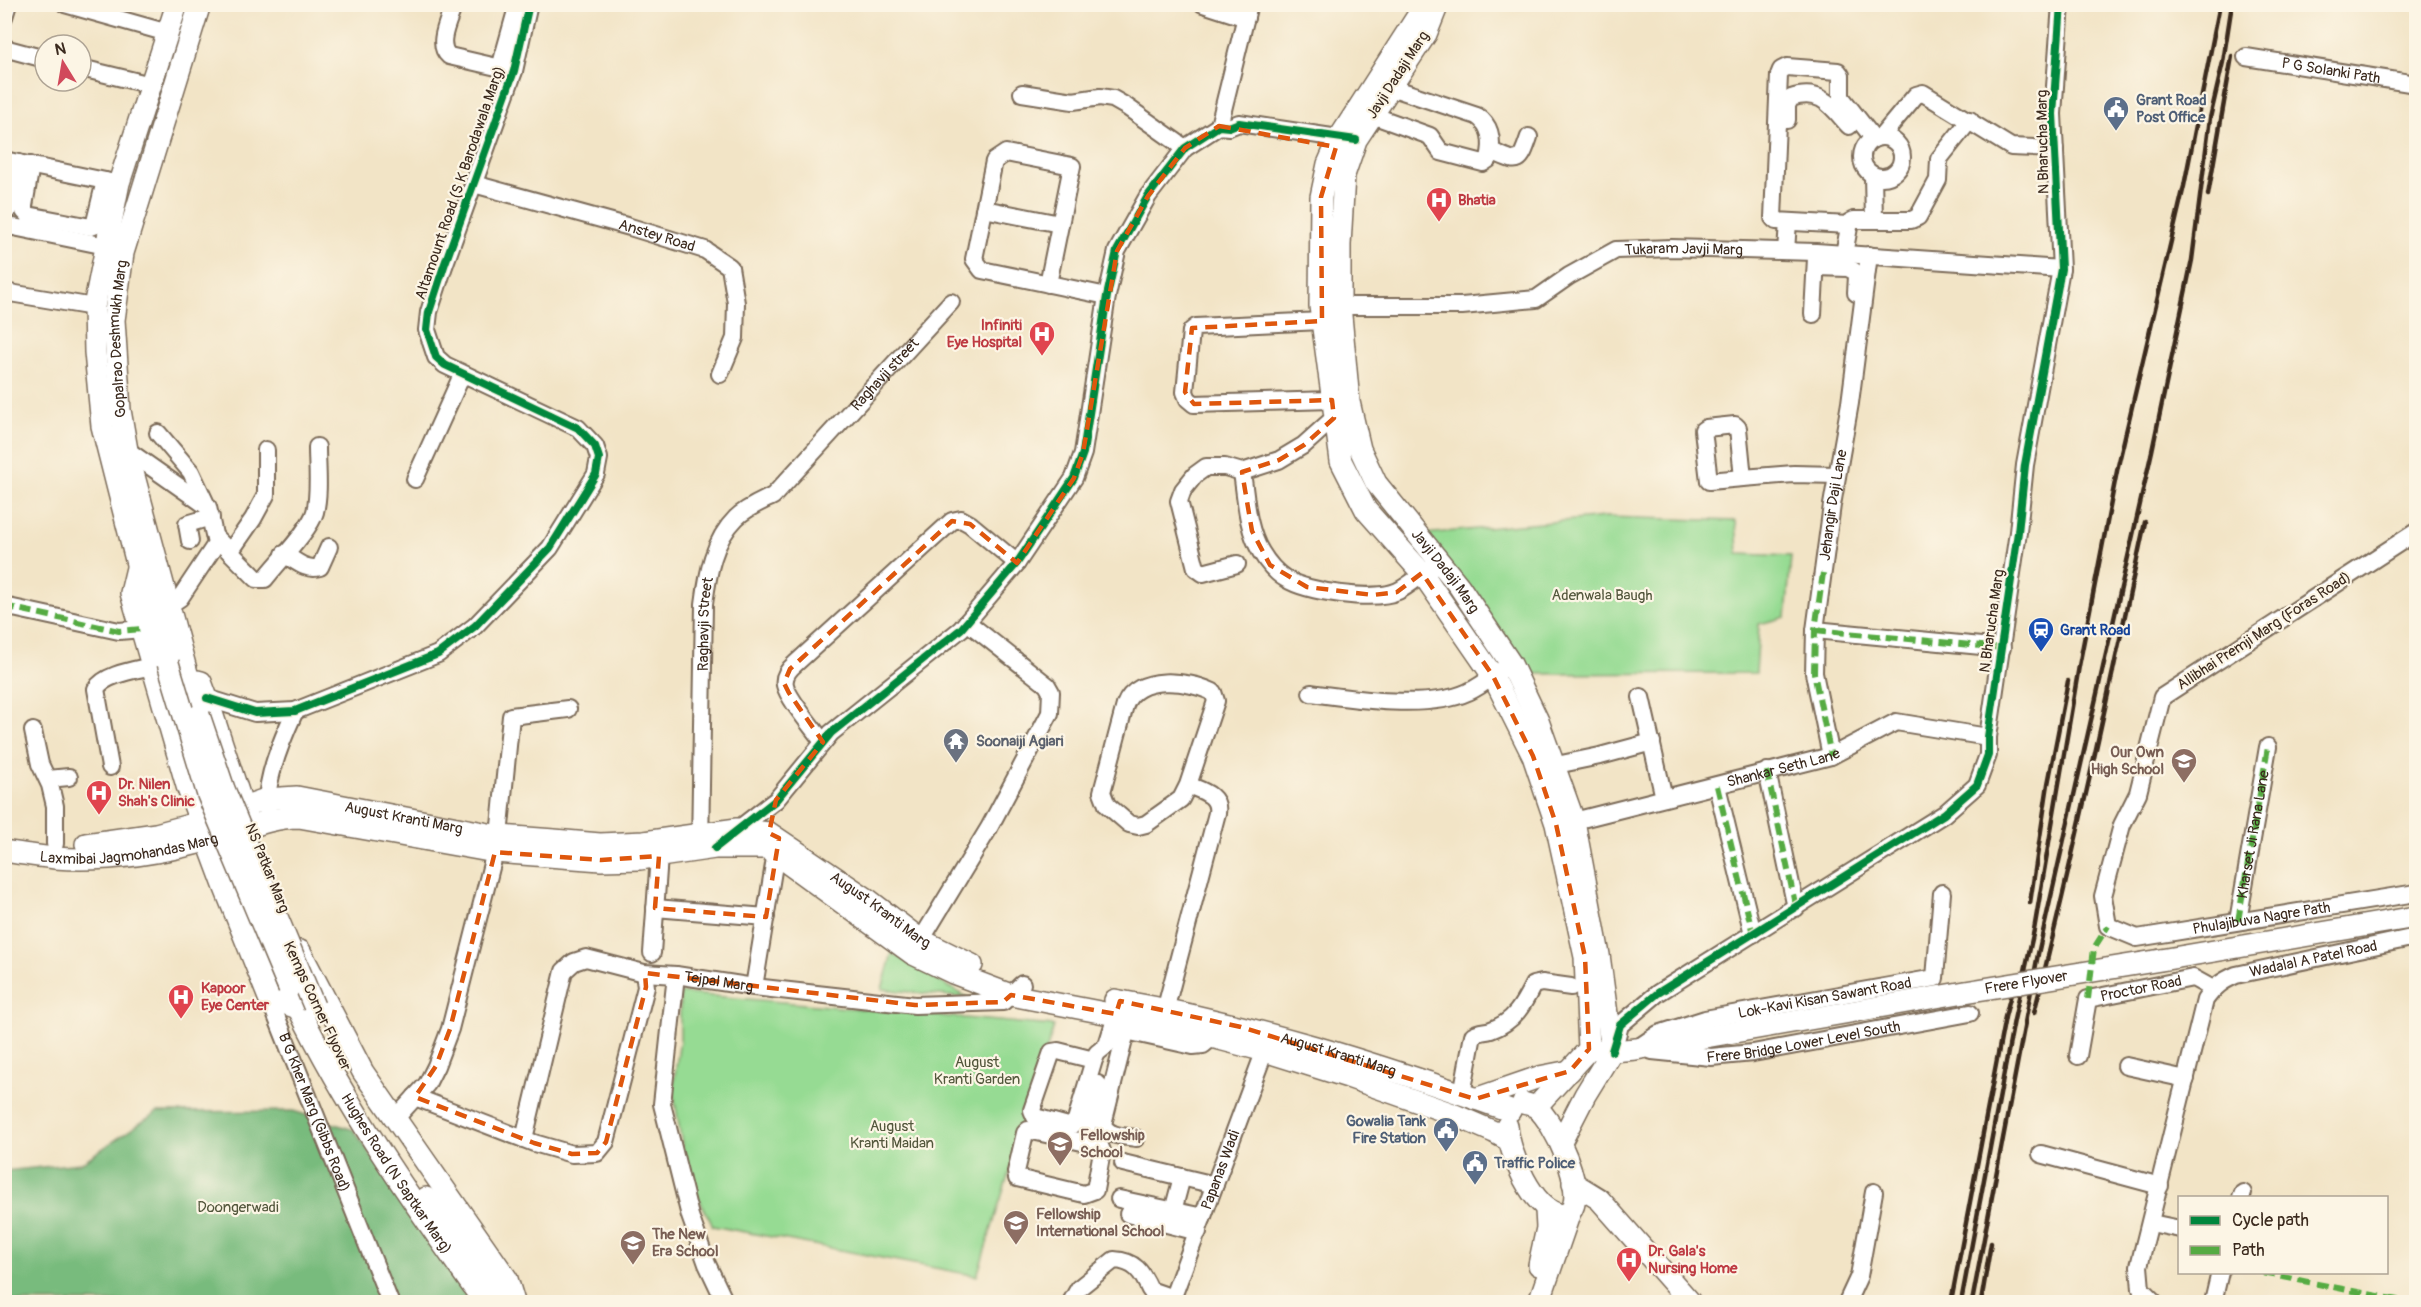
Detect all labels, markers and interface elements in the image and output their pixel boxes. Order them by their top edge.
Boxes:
street label: Javji Dadaji Marg [1363,27,1433,123]
north arrow [33,33,93,93]
text: N [53,38,68,60]
street label: P G Solanki Path [2280,53,2382,88]
street label: Altamount Road (S K Barodawala Marg) [411,64,509,302]
street label: N Bharucha Marg [2033,90,2053,194]
place label: Grant Road Post Office [2136,91,2207,127]
public building icon: Grant Road Post Office [2101,94,2131,132]
hospital icon: Bhatia [1424,185,1454,223]
place label: Bhatia [1458,191,1496,210]
street label: Anstey Road [617,215,697,256]
street label: Tukaram Javji Marg [1624,238,1743,259]
street label: Gopalrao Deshmukh Marg [104,259,131,419]
place label: Infiniti Eye Hospital [947,316,1022,352]
hospital icon: Infiniti Eye Hospital [1027,319,1057,357]
street label: Raghavji street [846,333,924,415]
street label: Jehangir Daji Lane [1815,447,1851,562]
street label: Javji Dadaji Marg [1407,525,1484,617]
street label: N Bharucha Marg [1975,568,2009,674]
street label: Allibhai Premji Marg (Foras Road) [2173,568,2355,694]
street label: Raghavji Street [693,575,718,671]
park label: Adenwala Baugh [1551,586,1653,605]
station icon: Grant Road [2026,615,2056,653]
place label: Grant Road [2060,621,2131,640]
temple icon: Soonaiji Agiari [941,726,971,764]
place label: Soonaiji Agiari [976,732,1064,751]
street label: Shankar Seth Lane [1725,743,1844,791]
place label: Our Own High School [2091,743,2165,779]
school or university icon: Our Own High School [2169,746,2199,784]
street label: Kharset Ji Rana Lane [2233,768,2273,900]
place label: Dr. Nilen Shah's Clinic [118,775,195,811]
hospital icon: Dr. Nilen Shah's Clinic [84,778,114,816]
street label: August Kranti Marg [343,797,464,838]
street label: NS Patkar Marg [240,820,294,916]
street label: Laxmibai Jagmohandas Marg [39,829,220,869]
street label: August Kranti Marg [826,867,934,953]
street label: Phulajibuva Nagre Path [2191,897,2332,938]
street label: Wadalal A Patel Road [2248,936,2379,981]
street label: Kemps Corner Flyover [279,938,356,1074]
street label: Frere Flyover [1983,966,2070,998]
street label: Tejpal Marg [683,967,755,996]
street label: Proctor Road [2099,971,2183,1006]
street label: Lok-Kavi Kisan Sawant Road [1737,973,1913,1022]
place label: Kapoor Eye Center [201,979,270,1015]
hospital icon: Kapoor Eye Center [166,982,196,1020]
street label: Frere Bridge Lower Level South [1706,1017,1902,1067]
street label: August Kranti Marg [1278,1028,1399,1081]
street label: B G Kher Marg (Gibbs Road) [274,1030,355,1195]
park label: August Kranti Garden [934,1053,1020,1089]
street label: Hughes Road (N Saptkar Marg) [337,1090,456,1257]
place label: Gowalia Tank Fire Station [1346,1112,1427,1148]
public building icon: Gowalia Tank Fire Station [1431,1115,1461,1153]
park label: August Kranti Maidan [850,1117,934,1153]
place label: Fellowship School [1080,1126,1145,1162]
street label: Papanas Wadi [1197,1127,1244,1212]
school or university icon: Fellowship School [1045,1129,1075,1167]
public building icon: Traffic Police [1460,1148,1490,1186]
place label: Traffic Police [1493,1154,1576,1173]
legend [2178,1196,2388,1274]
park label: Doongerwadi [197,1198,279,1217]
place label: Fellowship International School [1036,1205,1164,1241]
school or university icon: Fellowship International School [1001,1208,1031,1246]
text: Cycle path [2232,1209,2309,1232]
place label: The New Era School [651,1225,718,1261]
school or university icon: The New Era School [618,1228,648,1266]
text: Path [2232,1239,2265,1262]
place label: Dr. Gala's Nursing Home [1648,1242,1738,1278]
hospital icon: Dr. Gala's Nursing Home [1614,1245,1644,1283]

